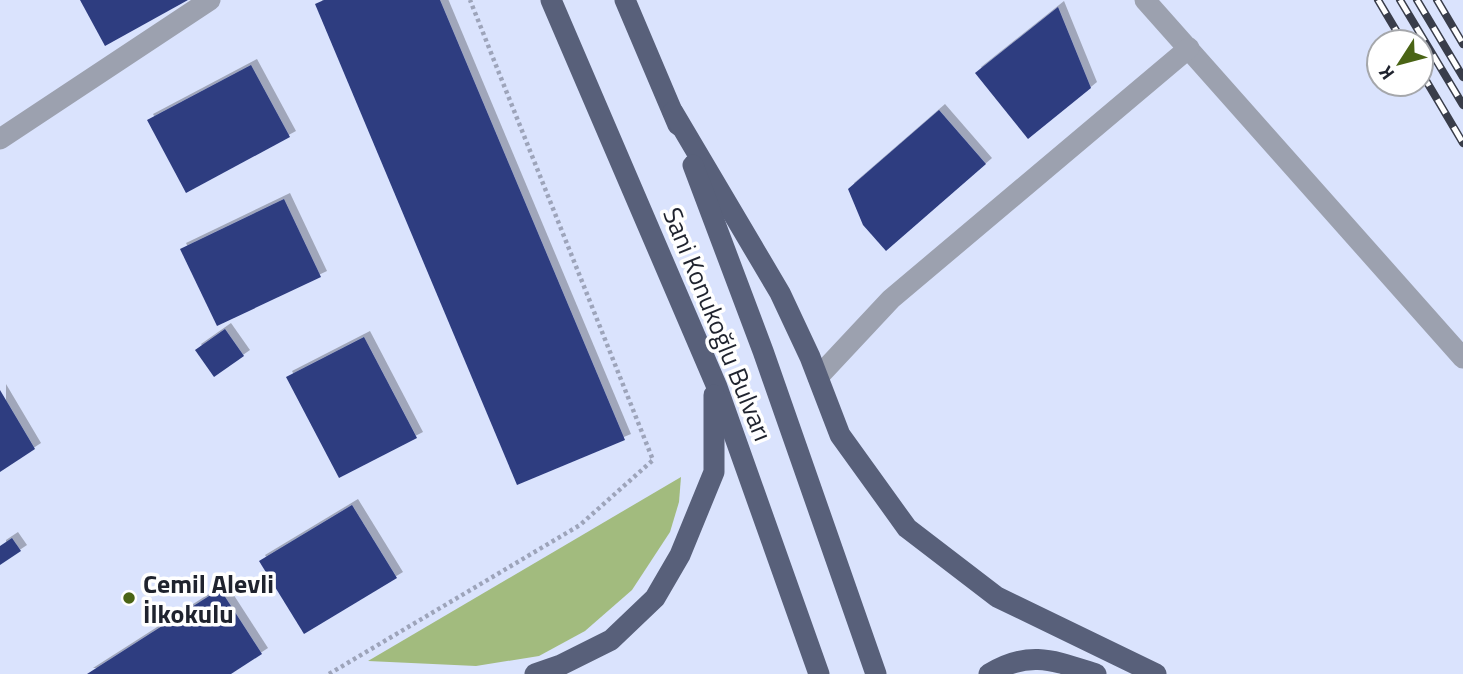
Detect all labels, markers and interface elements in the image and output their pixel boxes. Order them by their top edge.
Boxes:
north arrow [1365,28,1435,98]
text: K [1371,60,1401,86]
street label: Sani Konukoğlu Bulvarı [653,201,783,447]
place label: Cemil Alevli İlkokulu [143,564,274,633]
marker: Cemil Alevli İlkokulu [121,590,137,606]

